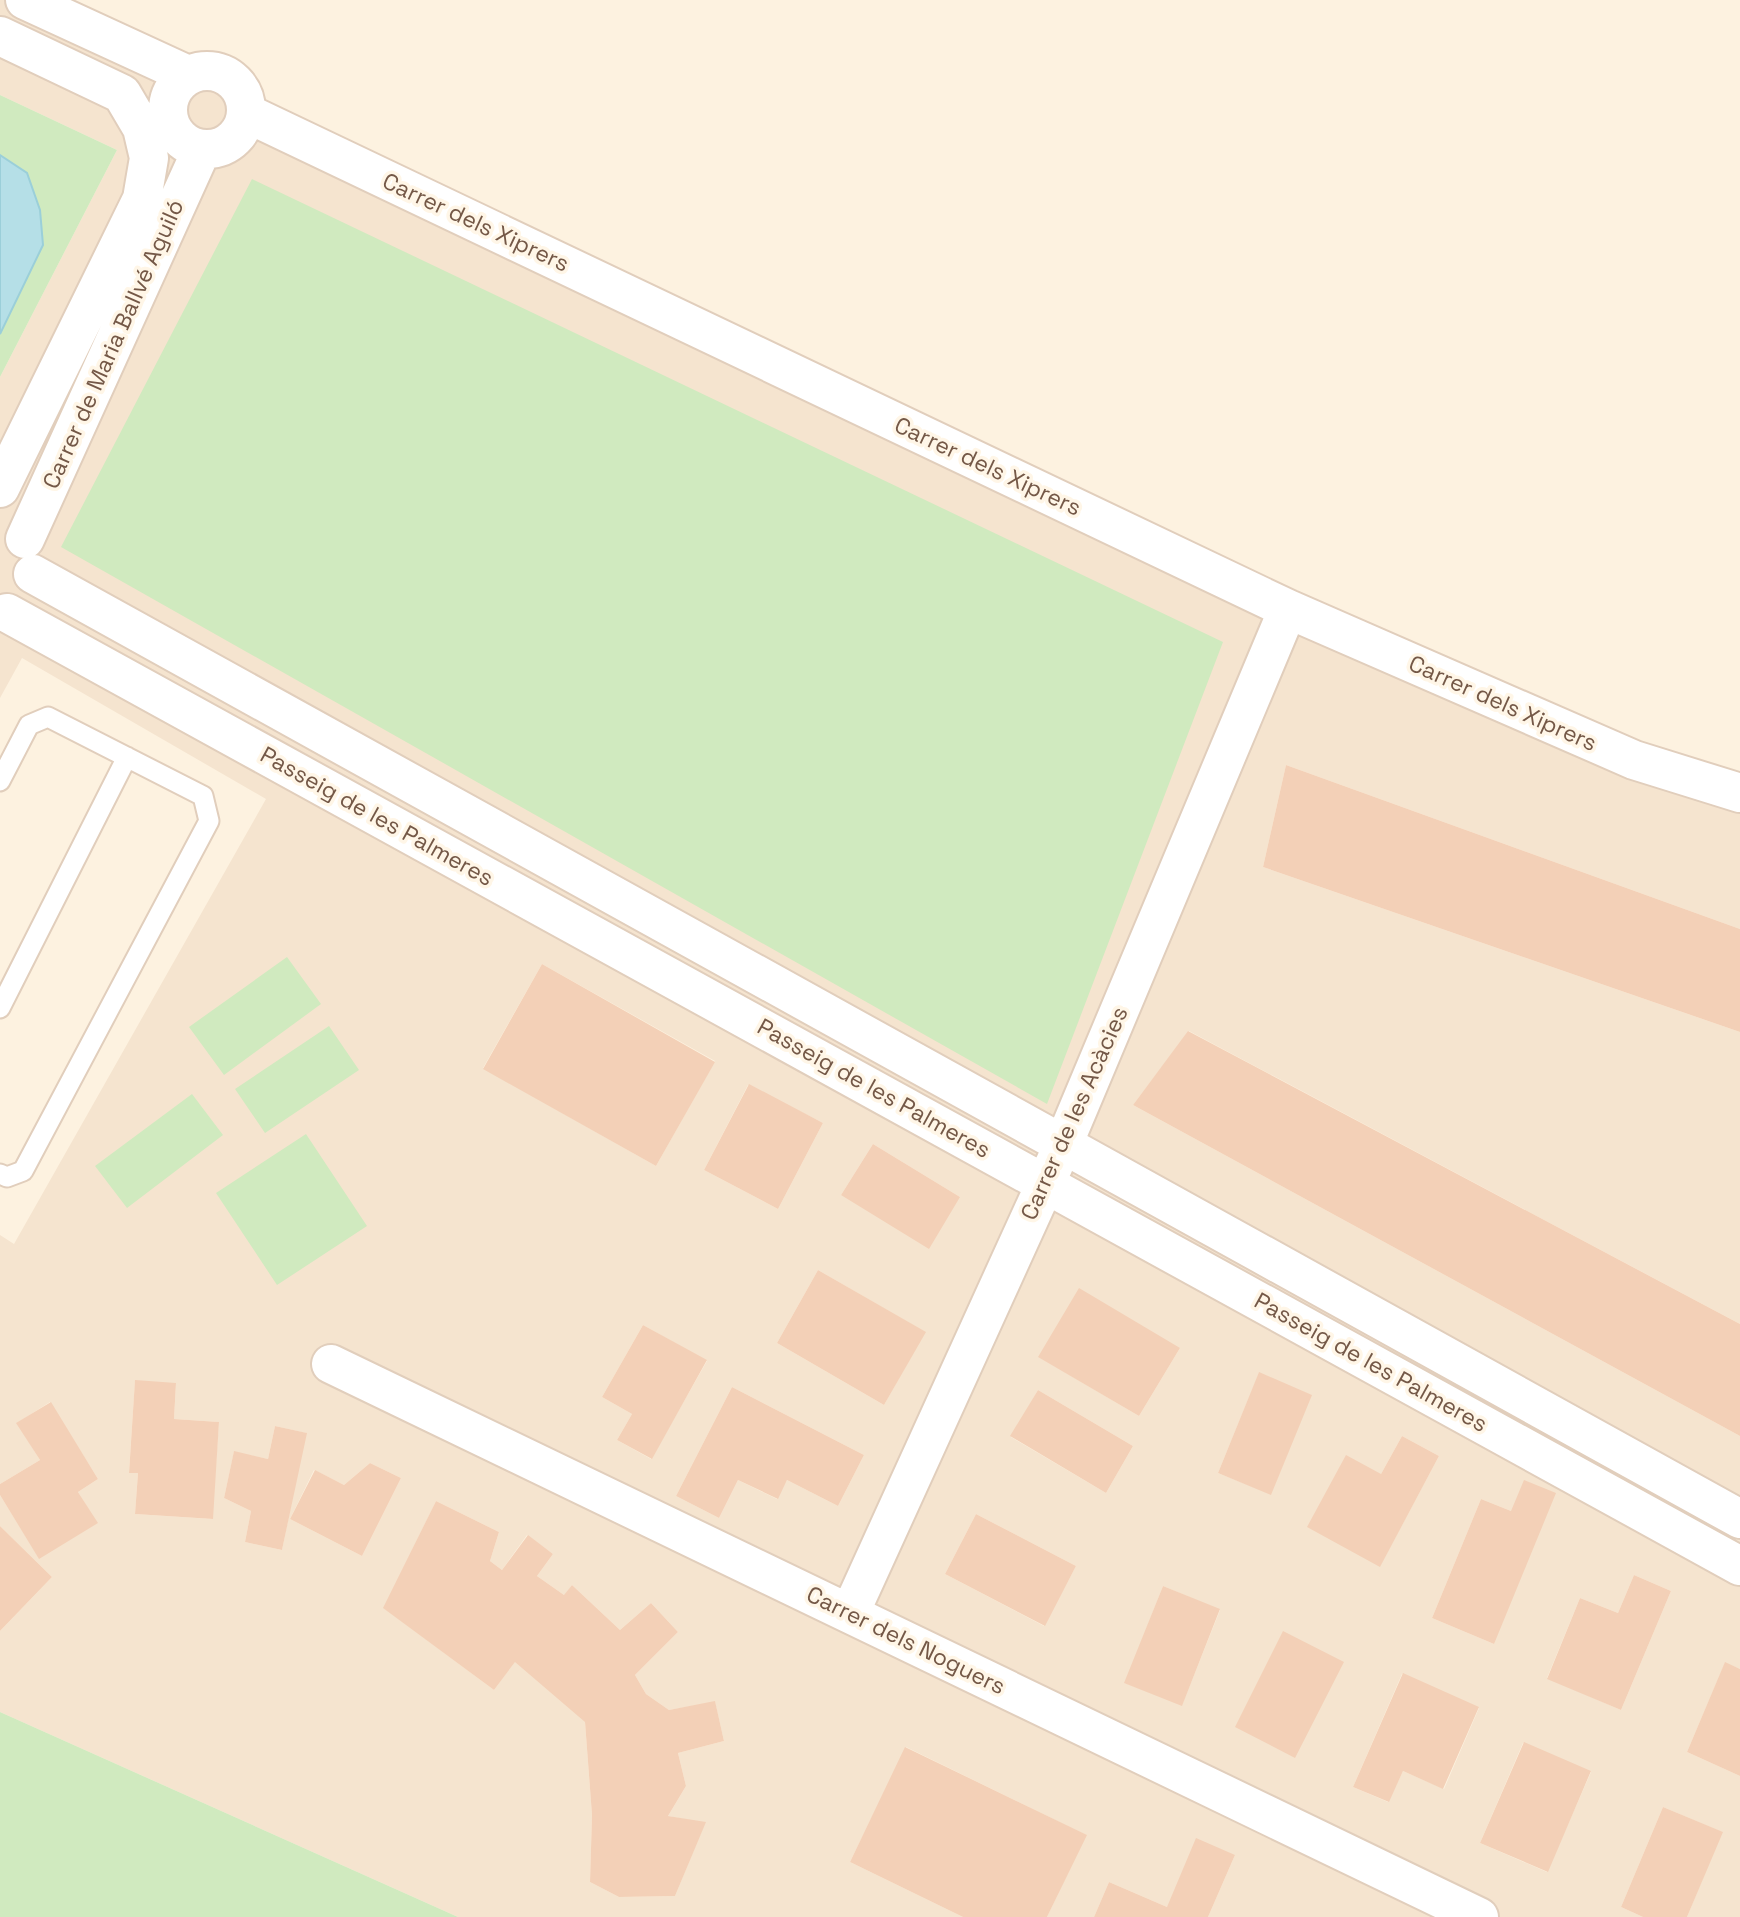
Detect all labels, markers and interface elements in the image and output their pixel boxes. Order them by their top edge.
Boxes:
street label: Carrer dels Xiprers [378,166,574,278]
street label: Carrer de Maria Ballvé Aguiló [36,195,190,493]
street label: Carrer dels Xiprers [890,410,1086,522]
street label: Carrer dels Xiprers [1404,648,1602,758]
street label: Passeig de les Palmeres [255,739,499,893]
street label: Carrer de les Acàcies [1013,1002,1135,1224]
street label: Passeig de les Palmeres [752,1011,996,1165]
street label: Passeig de les Palmeres [1249,1285,1493,1439]
street label: Carrer dels Noguers [802,1579,1010,1701]

